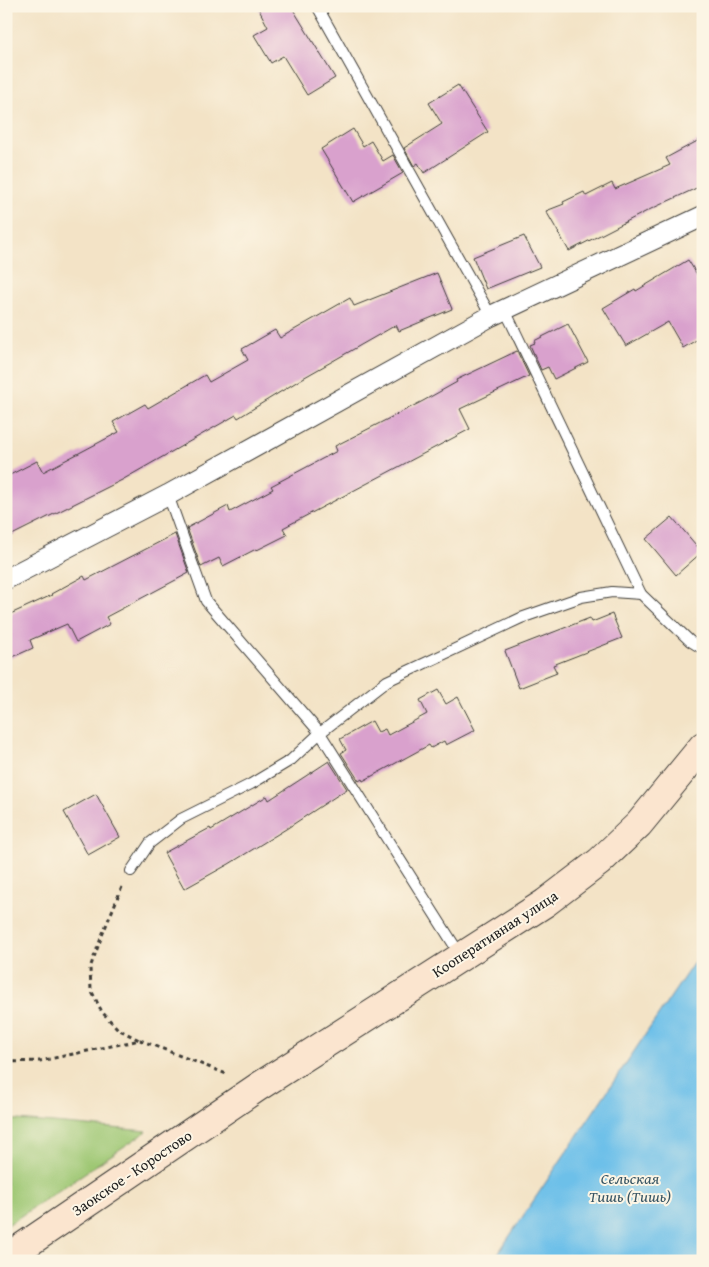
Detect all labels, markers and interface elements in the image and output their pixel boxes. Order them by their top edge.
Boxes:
street label: Кооперативная улица [428,885,562,982]
street label: Заокское - Коростово [68,1124,196,1221]
water label: Сельская Тишь (Тишь) [589,1166,671,1208]

